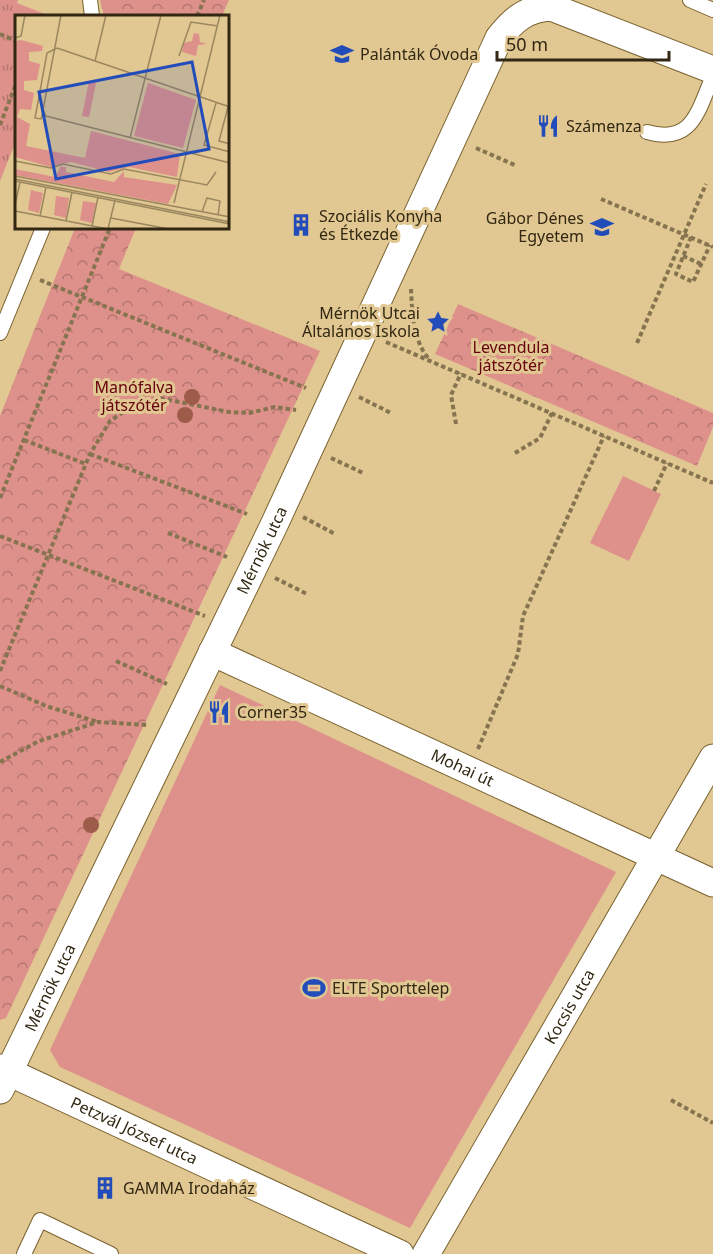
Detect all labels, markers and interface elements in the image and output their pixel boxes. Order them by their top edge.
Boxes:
inset map [15,15,230,230]
scale bar [497,24,670,62]
text: 50 m [506,32,548,56]
school or university icon: Palánták Óvoda [329,41,355,67]
place label: Palánták Óvoda [360,43,478,65]
restaurant icon: Számenza [535,113,561,139]
place label: Számenza [566,115,642,137]
place label: Szociális Konyha és Étkezde [319,205,442,245]
place label: Gábor Dénes Egyetem [486,207,584,247]
building icon: Szociális Konyha és Étkezde [288,212,314,238]
school or university icon: Gábor Dénes Egyetem [589,214,615,240]
place label: Mérnök Utcai Általános Iskola [302,302,420,342]
place icon: Mérnök Utcai Általános Iskola [425,309,451,335]
park label: Levendula játszótér [473,336,549,376]
park label: Manófalva játszótér [95,376,173,416]
street label: Mérnök utca [231,503,292,598]
restaurant icon: Corner35 [206,699,232,725]
place label: Corner35 [237,701,307,723]
street label: Mohai út [428,744,498,792]
street label: Mérnök utca [19,940,80,1035]
street label: Kocsis utca [539,965,600,1048]
sports icon: ELTE Sporttelep [301,975,327,1001]
place label: ELTE Sporttelep [332,977,449,999]
street label: Petzvál József utca [67,1091,201,1169]
building icon: GAMMA Irodaház [92,1175,118,1201]
place label: GAMMA Irodaház [123,1177,255,1199]

